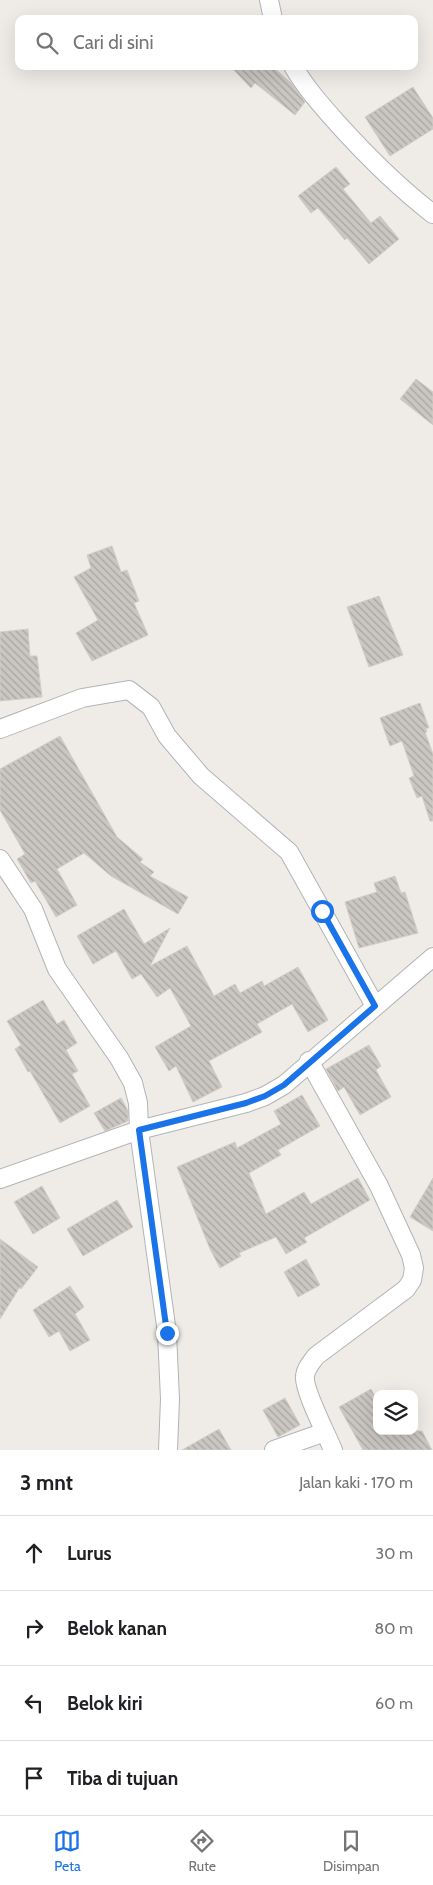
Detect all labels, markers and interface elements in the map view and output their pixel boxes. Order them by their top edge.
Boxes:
search box [15,15,418,70]
icon: search [33,29,61,57]
text: Cari di sini [73,31,154,54]
route start [311,900,334,923]
route end [156,1322,179,1345]
map controls [373,1390,418,1435]
button: layers [373,1390,418,1435]
text: 3 mnt [20,1470,73,1495]
text: Jalan kaki · 170 m [299,1473,413,1492]
icon: ahead [20,1539,48,1567]
text: Lurus [67,1542,112,1565]
text: 30 m [376,1544,413,1563]
icon: right [20,1614,48,1642]
text: Belok kanan [67,1617,167,1640]
text: 80 m [375,1619,413,1638]
icon: left [20,1689,48,1717]
text: Belok kiri [67,1692,143,1715]
text: 60 m [375,1694,413,1713]
icon: arrive [20,1764,48,1792]
text: Tiba di tujuan [67,1767,178,1790]
tab: Peta [53,1827,81,1875]
tab: Rute [188,1827,216,1875]
tab: Disimpan [323,1827,380,1875]

